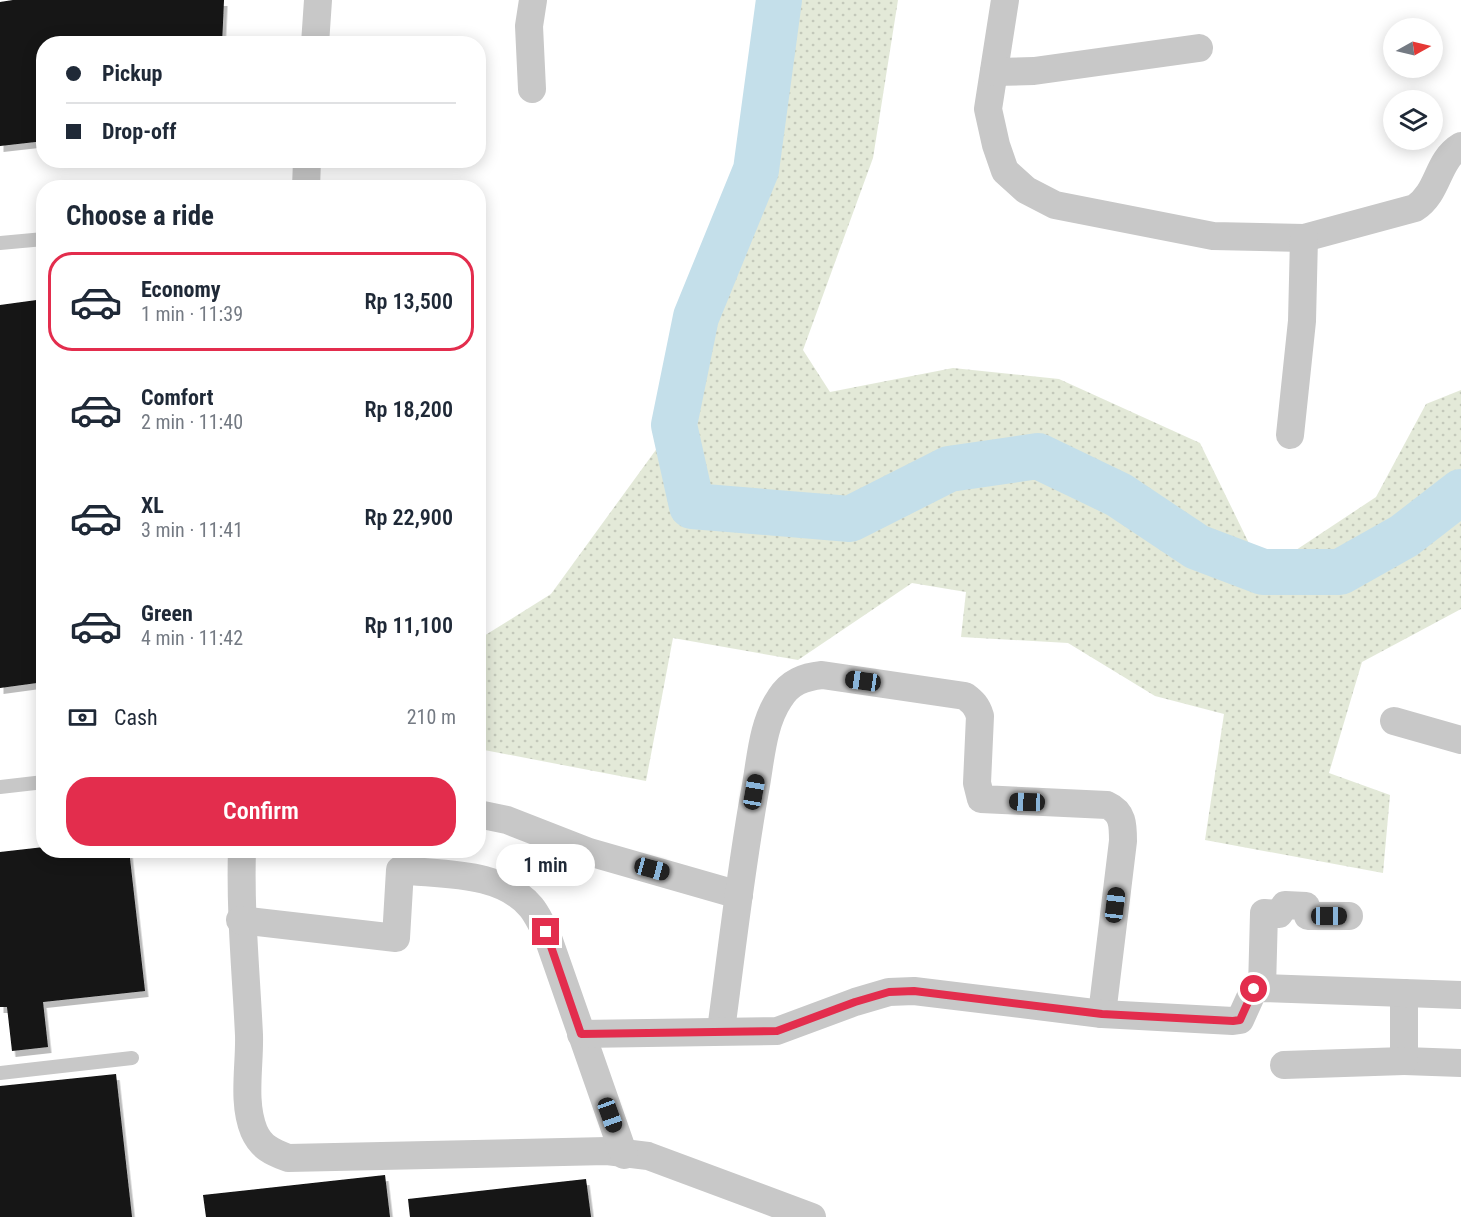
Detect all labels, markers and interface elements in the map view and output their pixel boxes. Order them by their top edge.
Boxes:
north arrow [1383,18,1443,78]
map controls [1383,18,1443,150]
text: Pickup [102,61,162,86]
button: layers [1383,90,1443,150]
text: Drop-off [102,119,176,144]
text: Choose a ride [66,200,214,232]
icon: car [69,275,123,329]
text: Economy [141,277,221,302]
text: Rp 13,500 [365,289,453,314]
text: 1 min · 11:39 [141,302,243,326]
icon: car [69,383,123,437]
text: Comfort [141,385,214,410]
text: Rp 18,200 [365,397,453,422]
text: 2 min · 11:40 [141,410,243,434]
icon: car [69,491,123,545]
text: XL [141,493,164,518]
text: Rp 22,900 [365,505,453,530]
text: 3 min · 11:41 [141,518,243,542]
icon: car [69,599,123,653]
text: Green [141,601,193,626]
text: Rp 11,100 [365,613,453,638]
text: 4 min · 11:42 [141,626,243,650]
car [844,670,882,692]
icon: cash [66,701,99,734]
text: Cash [114,705,158,730]
text: 210 m [407,705,456,729]
car [742,773,766,811]
button: Confirm [66,777,456,846]
car [1009,792,1045,812]
callout: 1 min [496,845,596,887]
text: 1 min [523,853,568,877]
car [632,856,672,882]
car [1104,886,1126,924]
car [1311,907,1347,925]
route end [532,918,559,945]
route start [1240,975,1267,1002]
car [595,1095,625,1135]

